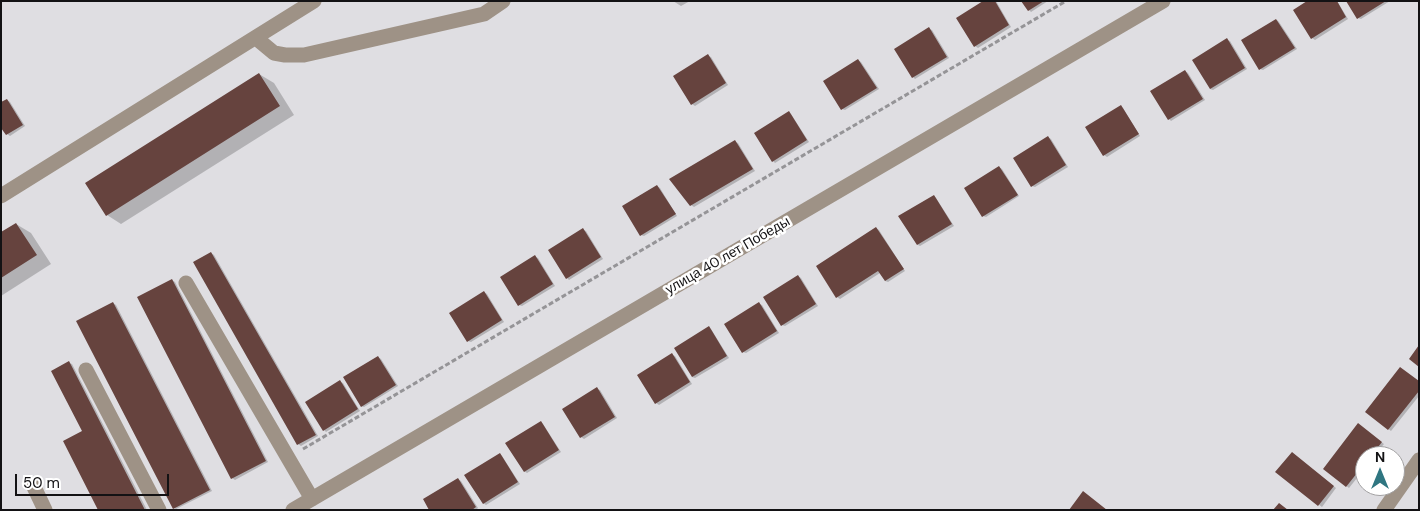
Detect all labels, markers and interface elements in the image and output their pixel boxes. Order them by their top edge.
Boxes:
street label: улица 40 лет Победы [663,213,793,299]
north arrow [1355,446,1405,496]
text: N [1375,448,1385,466]
scale bar [18,464,171,496]
text: 50 m [23,473,60,493]

